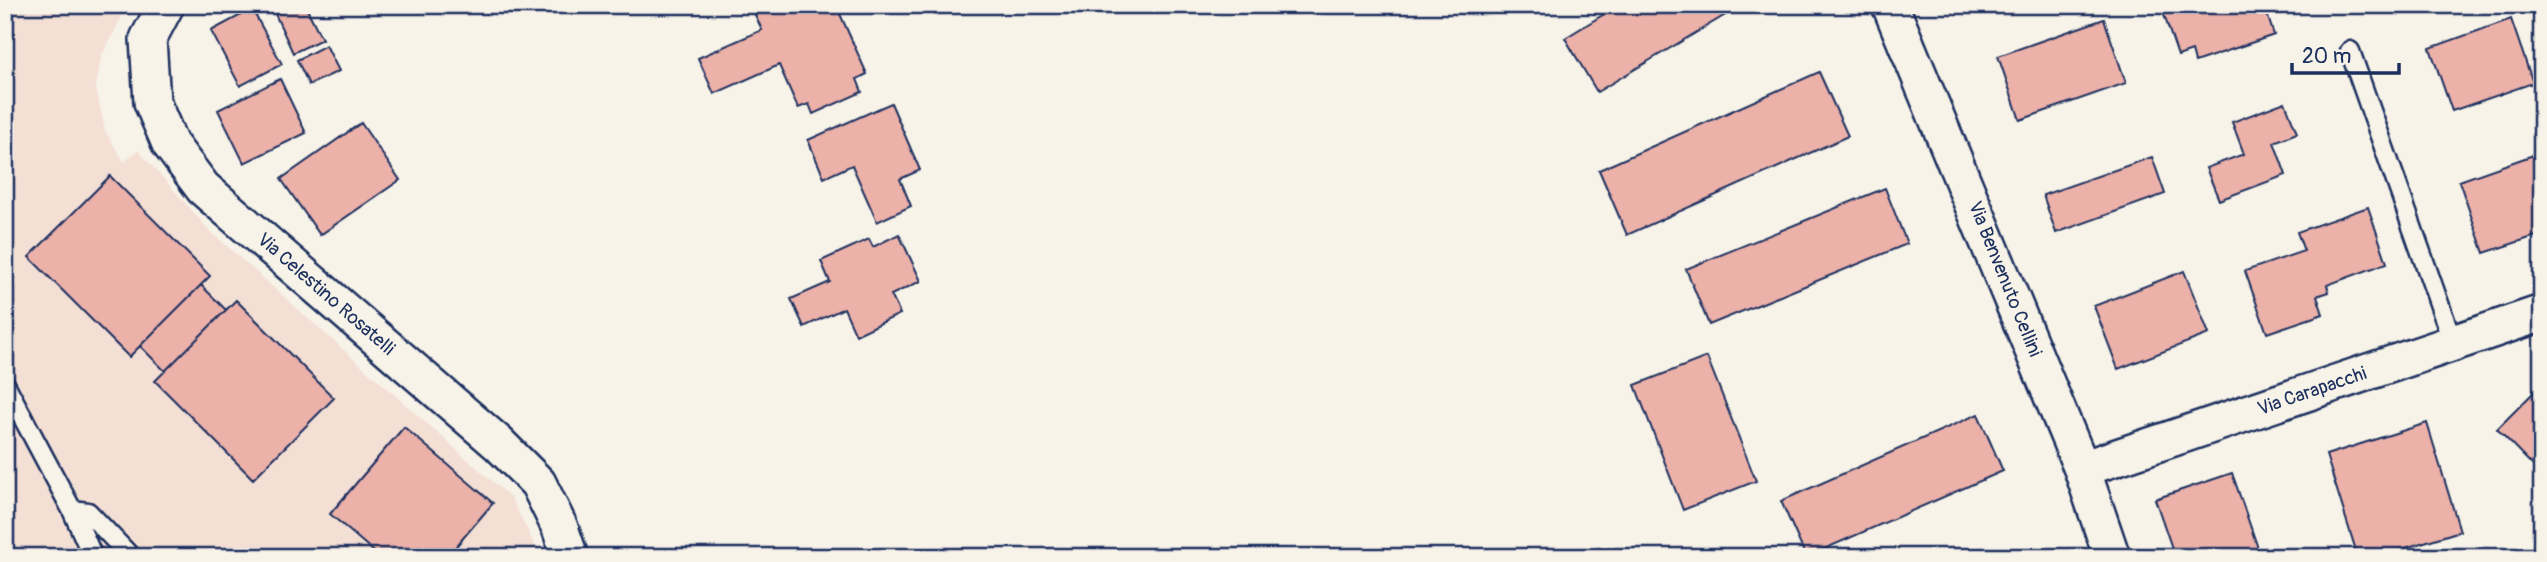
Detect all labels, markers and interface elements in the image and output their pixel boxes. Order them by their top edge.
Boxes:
scale bar [2292,32,2398,76]
text: 20 m [2302,43,2351,70]
street label: Via Benvenuto Cellini [1963,198,2047,360]
street label: Via Celestino Rosatelli [252,228,400,360]
street label: Via Carapacchi [2254,361,2370,421]

